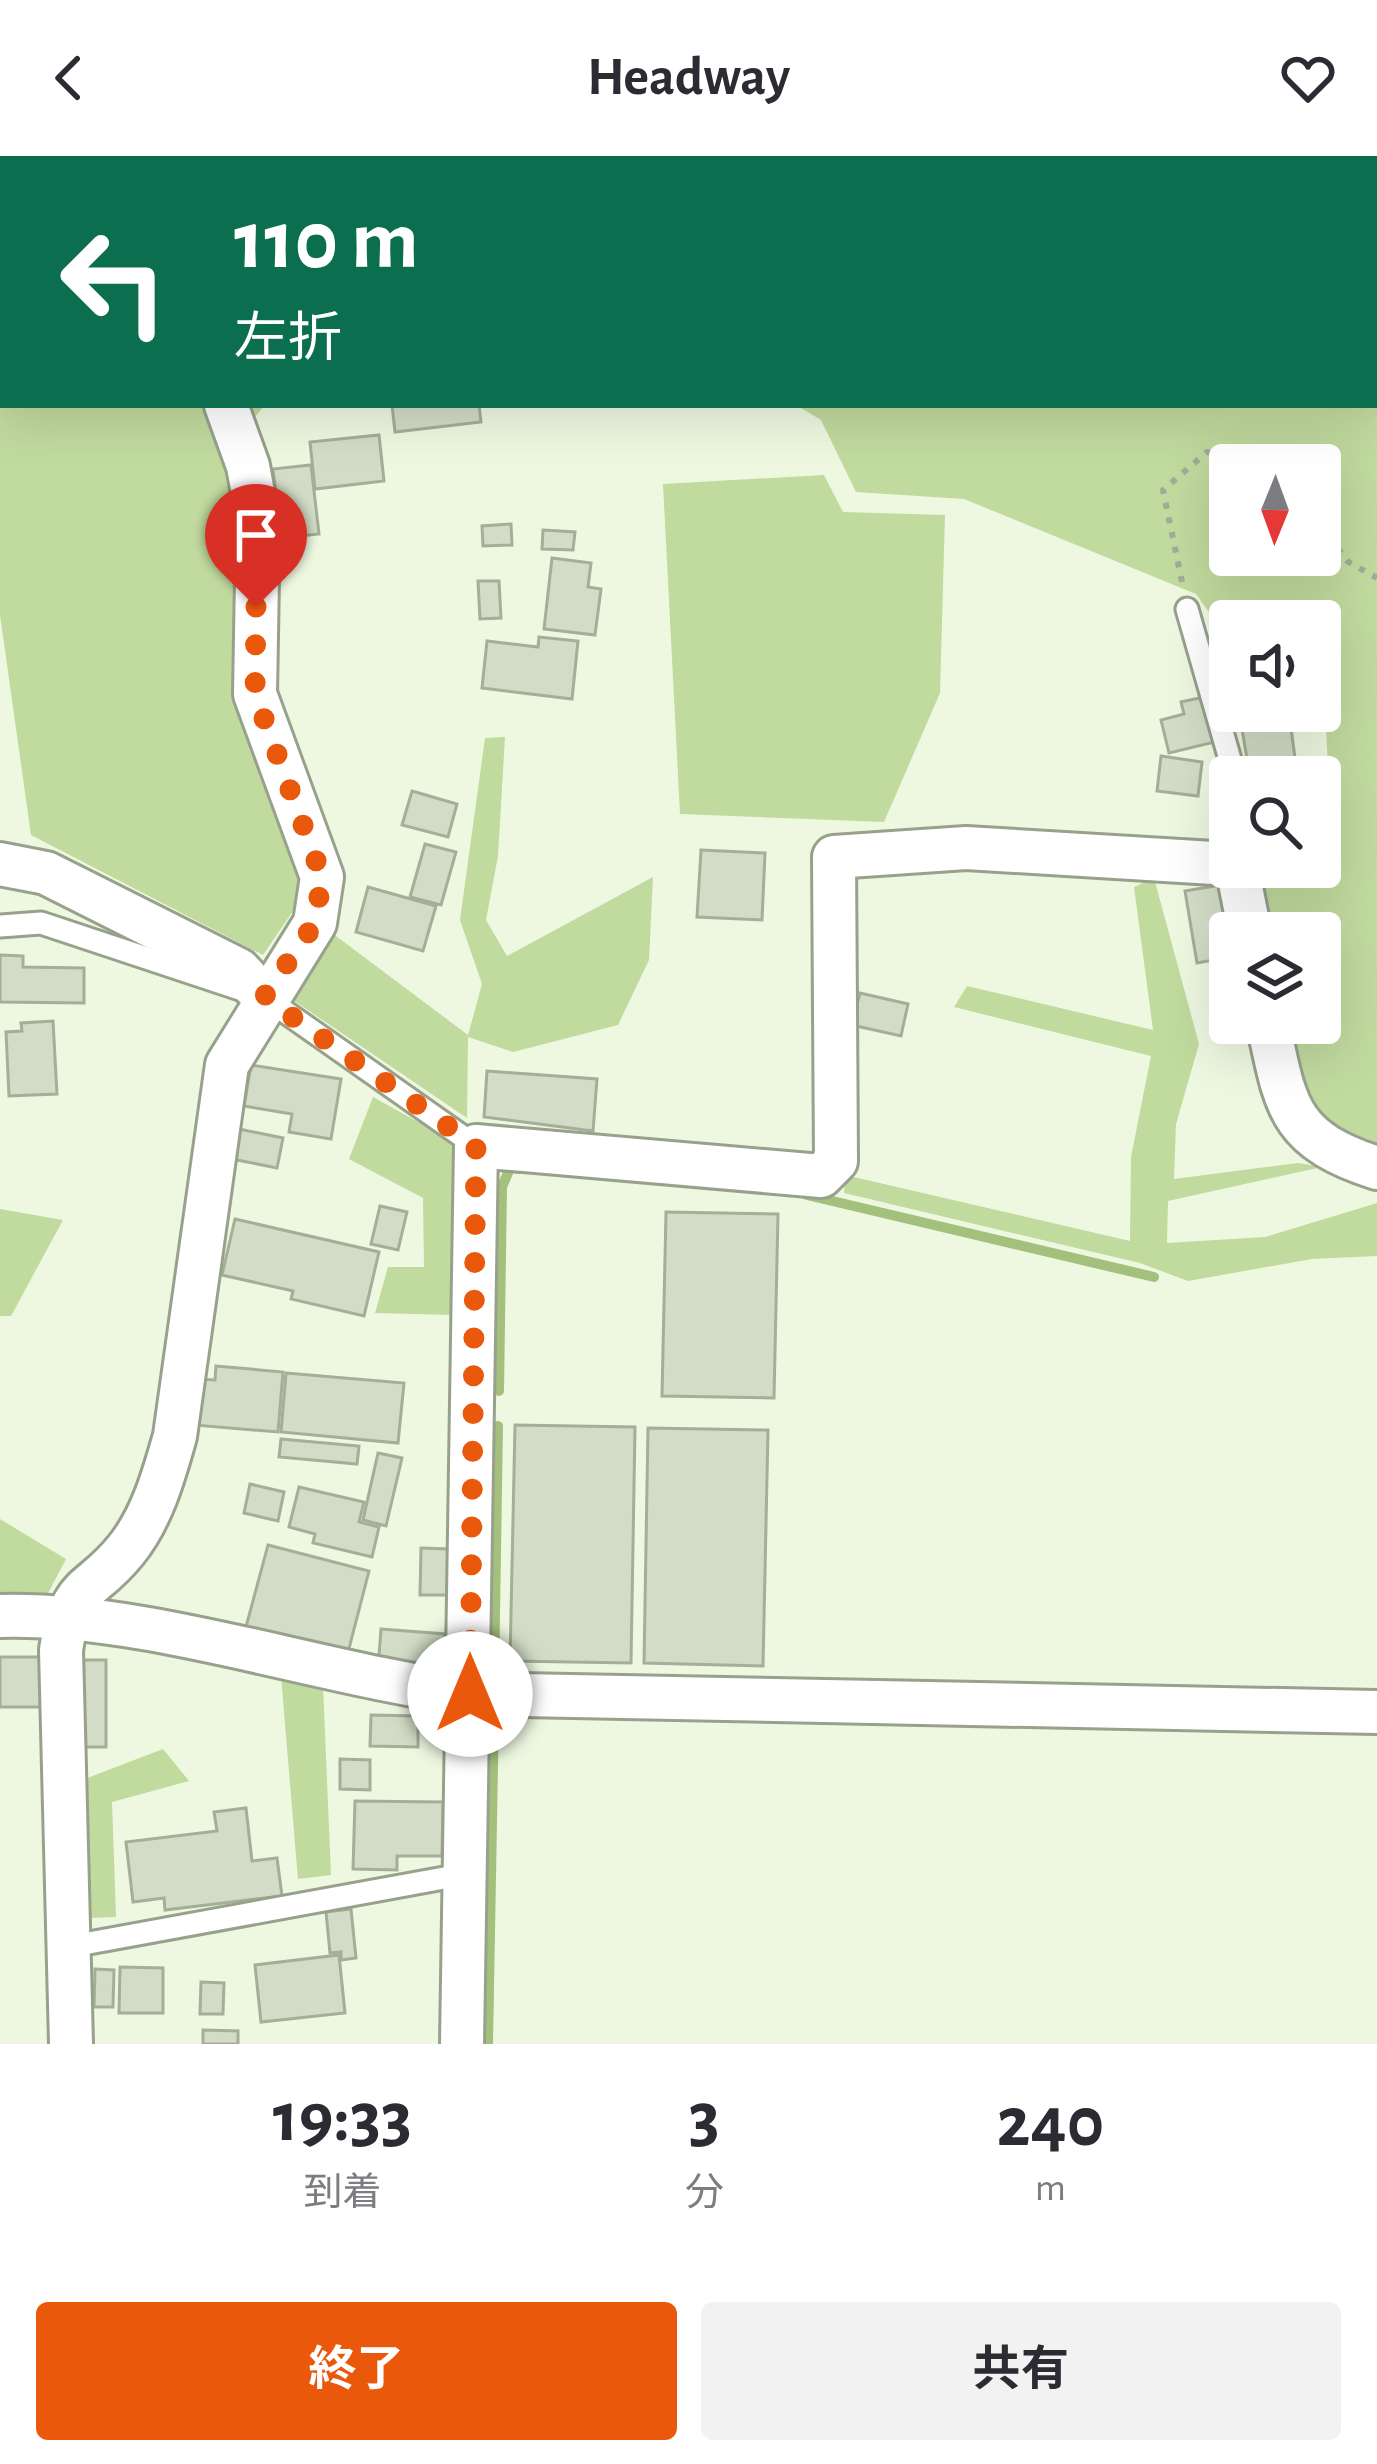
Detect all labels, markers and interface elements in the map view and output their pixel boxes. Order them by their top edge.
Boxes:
icon: back [36,45,102,111]
icon: heart [1275,45,1341,111]
text: Headway [587,51,790,105]
text: 110 m [234,200,419,284]
icon: left [36,204,192,360]
text: 左折 [234,313,342,367]
north arrow [1209,444,1341,576]
map controls [1209,444,1341,1044]
pin [205,484,307,607]
icon: arrive [223,502,289,568]
button: sound [1209,600,1341,732]
button: search [1209,756,1341,888]
button: layers [1209,912,1341,1044]
position arrow [407,1631,533,1757]
text: 19:33 [273,2082,412,2154]
text: 3 [689,2082,720,2154]
text: 240 [997,2087,1104,2159]
text: m [1035,2169,1066,2208]
text: 到着 [303,2174,381,2213]
text: 分 [685,2174,724,2213]
button: 終了 [36,2302,677,2440]
button: 共有 [701,2302,1341,2440]

